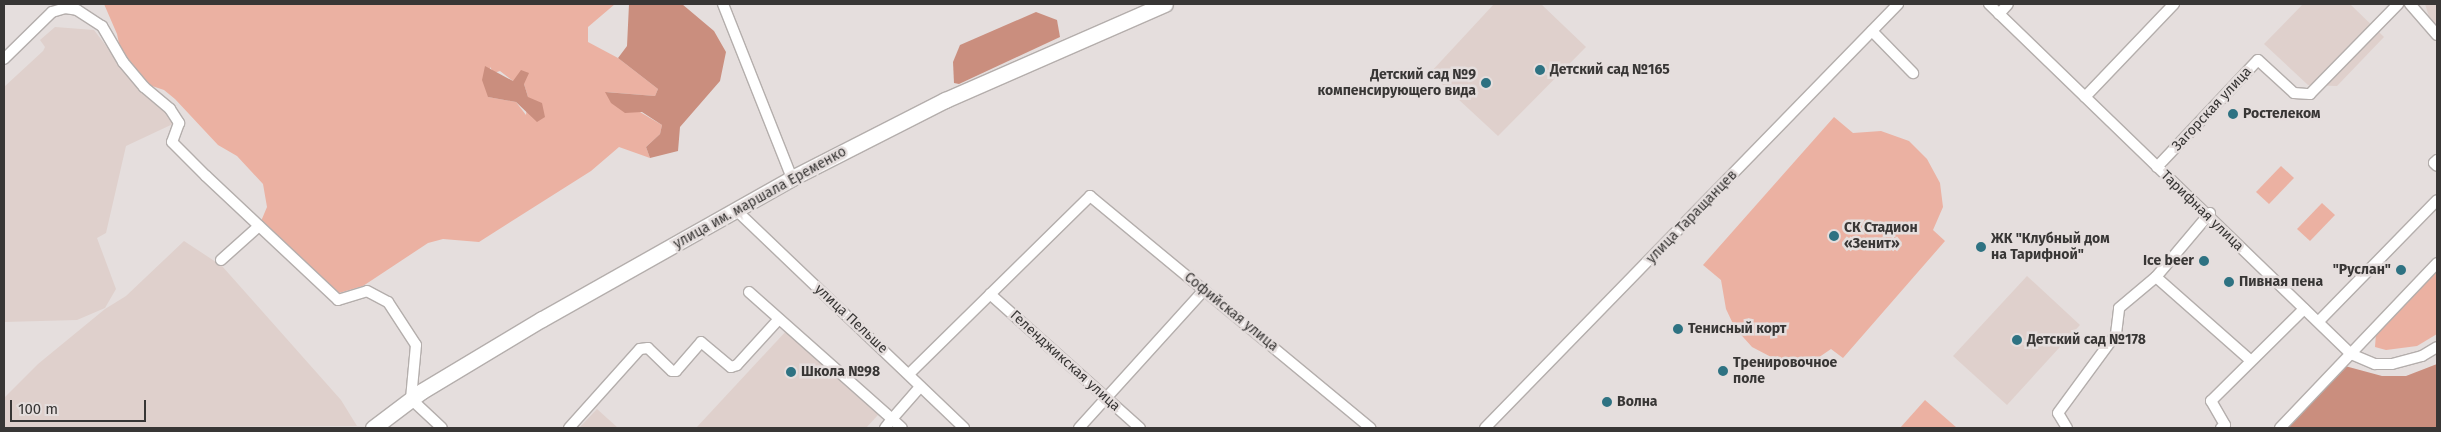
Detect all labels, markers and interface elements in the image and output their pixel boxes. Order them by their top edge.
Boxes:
place label: Детский сад №165 [1550,62,1670,78]
street label: Загорская улица [2169,63,2255,155]
marker: Детский сад №165 [1534,64,1546,76]
place label: Детский сад №9 компенсирующего вида [1318,67,1476,100]
marker: Детский сад №9 компенсирующего вида [1480,77,1492,89]
place label: Ростелеком [2243,106,2320,122]
marker: Ростелеком [2227,108,2239,120]
street label: улица им. маршала Еременко [671,143,849,253]
street label: улица Таращанцев [1643,167,1741,267]
street label: Тарифная улица [2157,167,2247,255]
place label: СК Стадион «Зенит» [1844,220,1918,252]
marker: СК Стадион «Зенит» [1828,230,1840,242]
place label: ЖК "Клубный дом на Тарифной" [1991,231,2110,264]
marker: ЖК "Клубный дом на Тарифной" [1975,241,1987,253]
place label: Ice beer [2143,253,2194,269]
marker: Ice beer [2198,255,2210,267]
place label: "Руслан" [2333,262,2391,278]
marker: "Руслан" [2395,264,2407,276]
street label: Софийская улица [1181,269,1281,355]
place label: Пивная пена [2239,274,2323,290]
marker: Пивная пена [2223,276,2235,288]
street label: улица Пельше [811,281,891,357]
street label: Геленджикская улица [1006,307,1124,415]
place label: Тенисный корт [1688,321,1786,337]
marker: Тенисный корт [1672,323,1684,335]
place label: Детский сад №178 [2027,332,2146,348]
marker: Детский сад №178 [2011,334,2023,346]
place label: Тренировочное поле [1733,355,1837,388]
place label: Школа №98 [801,364,880,380]
marker: Тренировочное поле [1717,365,1729,377]
marker: Школа №98 [785,366,797,378]
scale bar [12,390,149,422]
place label: Волна [1617,394,1658,410]
marker: Волна [1601,396,1613,408]
text: 100 m [18,400,58,418]

